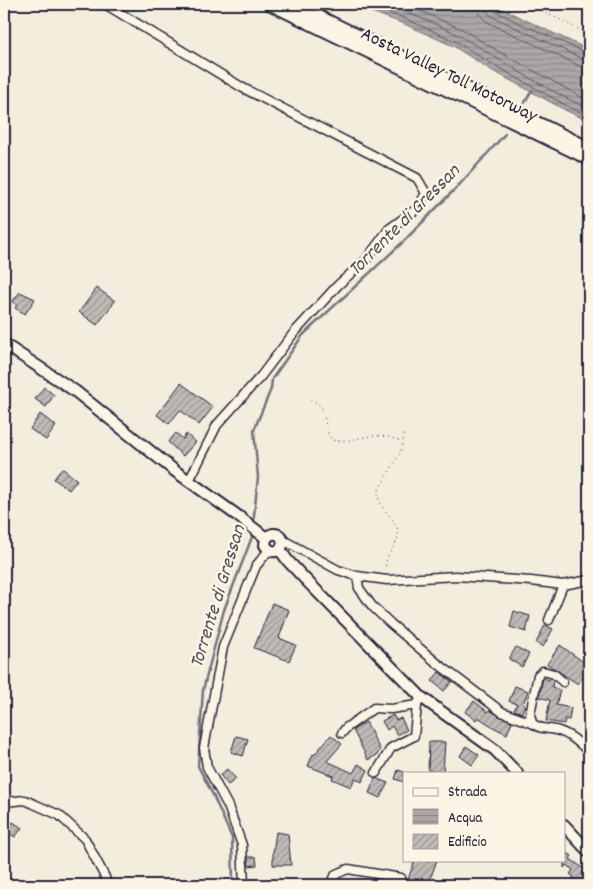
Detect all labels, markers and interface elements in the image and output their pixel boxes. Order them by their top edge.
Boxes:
street label: Aosta Valley Toll Motorway [356,22,542,131]
water label: Torrente di Gressan [343,158,468,283]
water label: Torrente di Gressan [184,521,254,672]
legend [403,772,566,862]
text: Strada [448,782,488,804]
text: Acqua [448,808,483,830]
text: Edificio [448,832,487,854]

